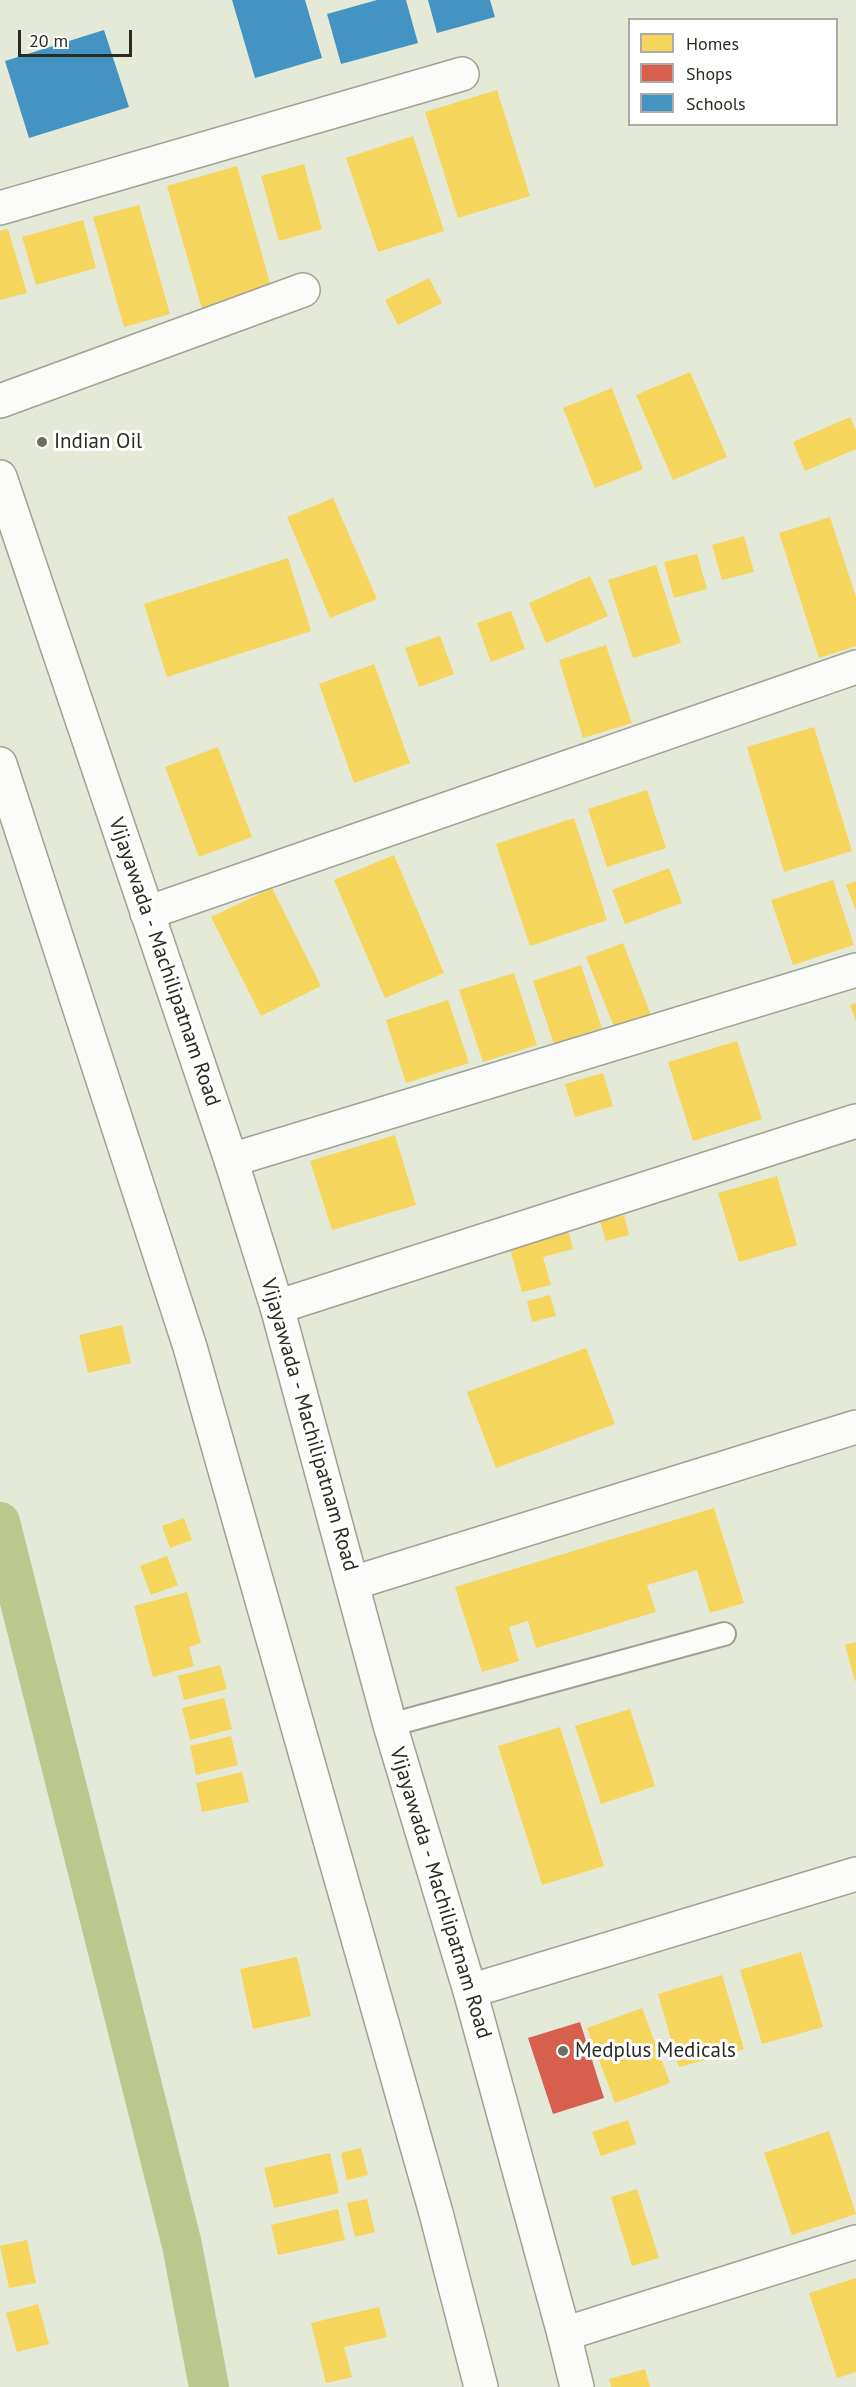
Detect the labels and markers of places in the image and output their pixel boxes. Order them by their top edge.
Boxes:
place label: Indian Oil [54,429,142,455]
marker: Indian Oil [35,435,49,449]
place label: Medplus Medicals [575,2038,736,2064]
marker: Medplus Medicals [556,2044,570,2058]

